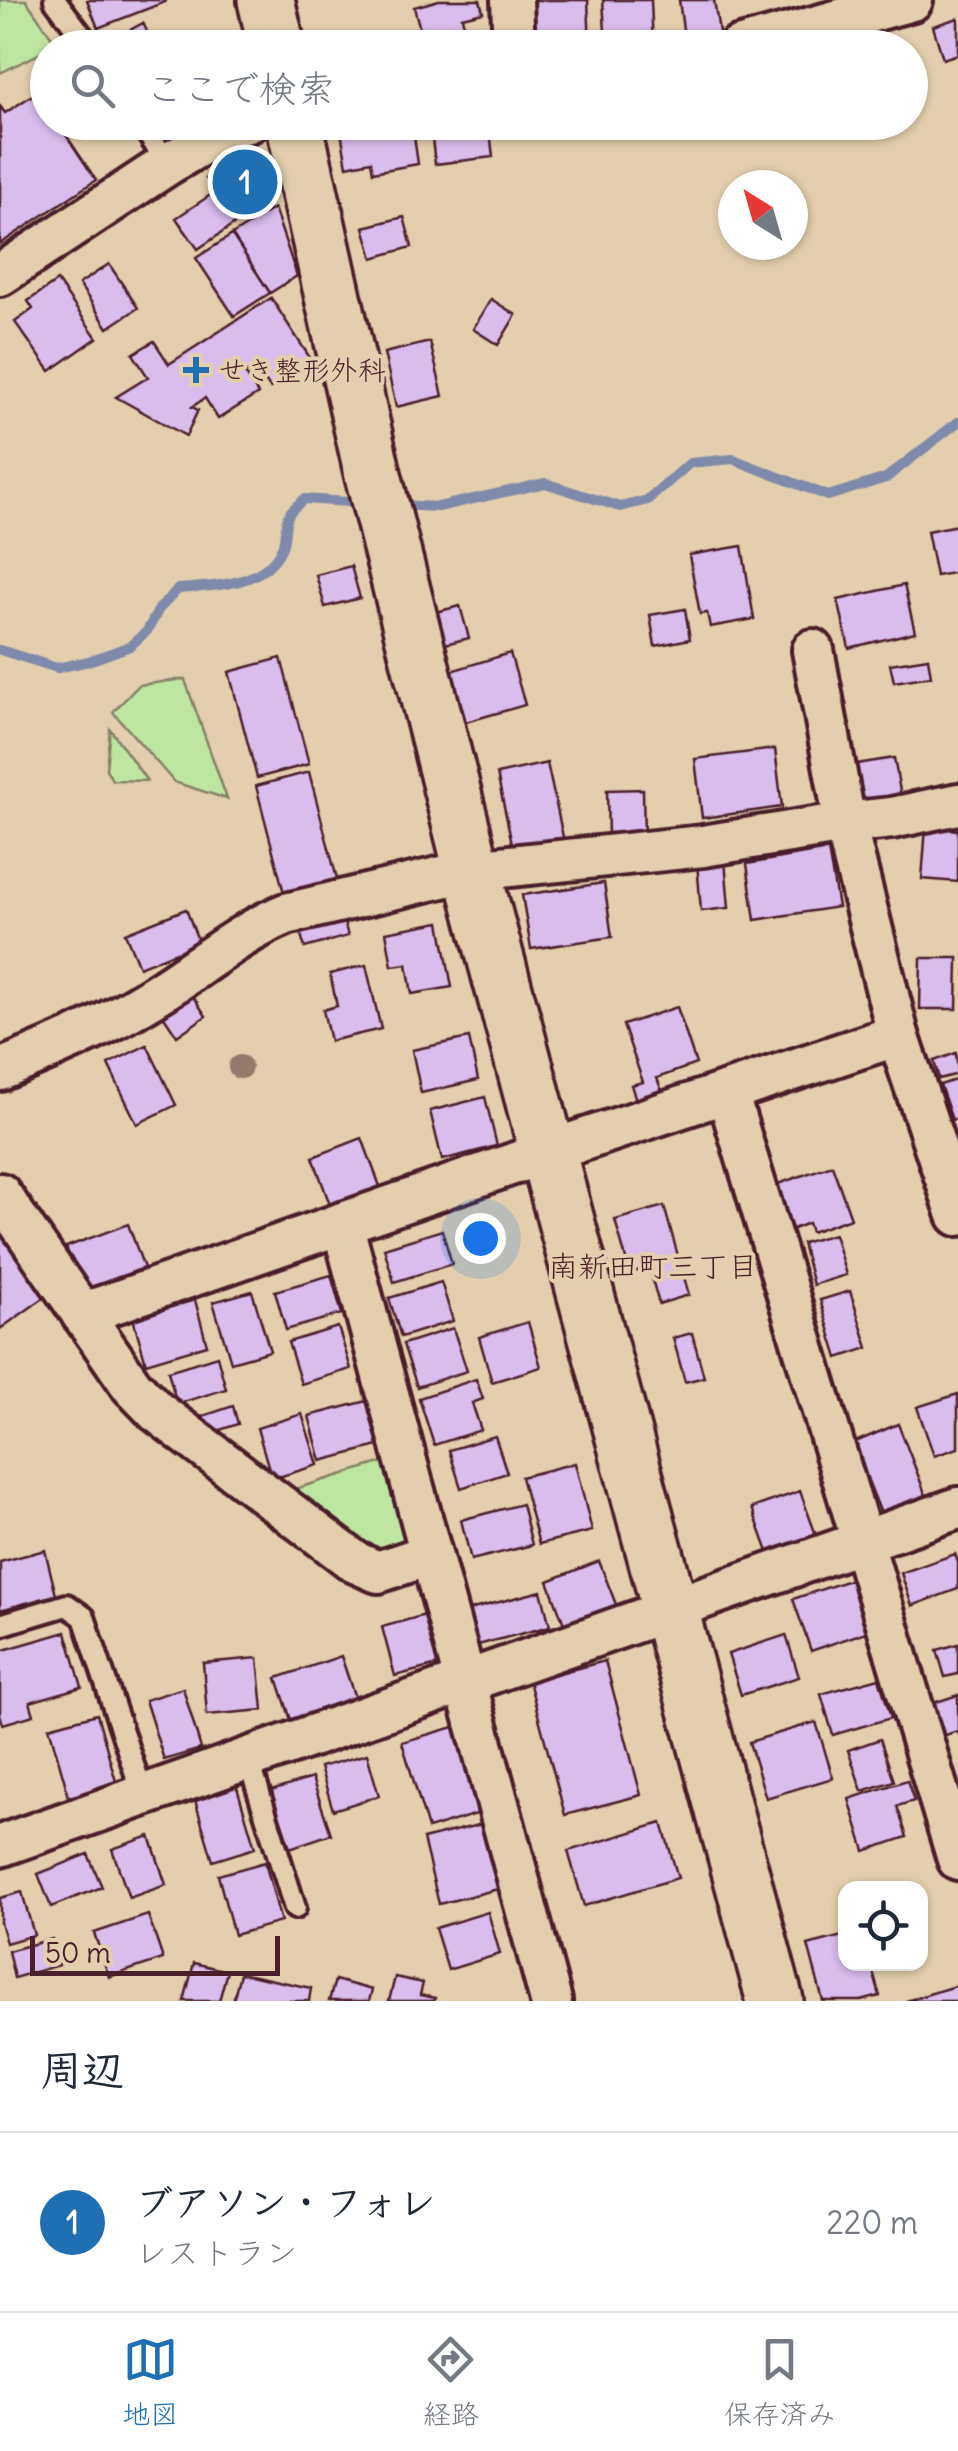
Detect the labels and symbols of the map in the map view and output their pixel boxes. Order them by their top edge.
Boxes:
pin: 1 [212,144,278,220]
north arrow [718,170,808,260]
place label: せき整形外科 [218,352,386,388]
marker: せき整形外科 [183,357,209,383]
your location [455,1213,506,1264]
district label: 南新田町三丁目 [548,1247,758,1285]
scale bar [30,1931,280,1976]

